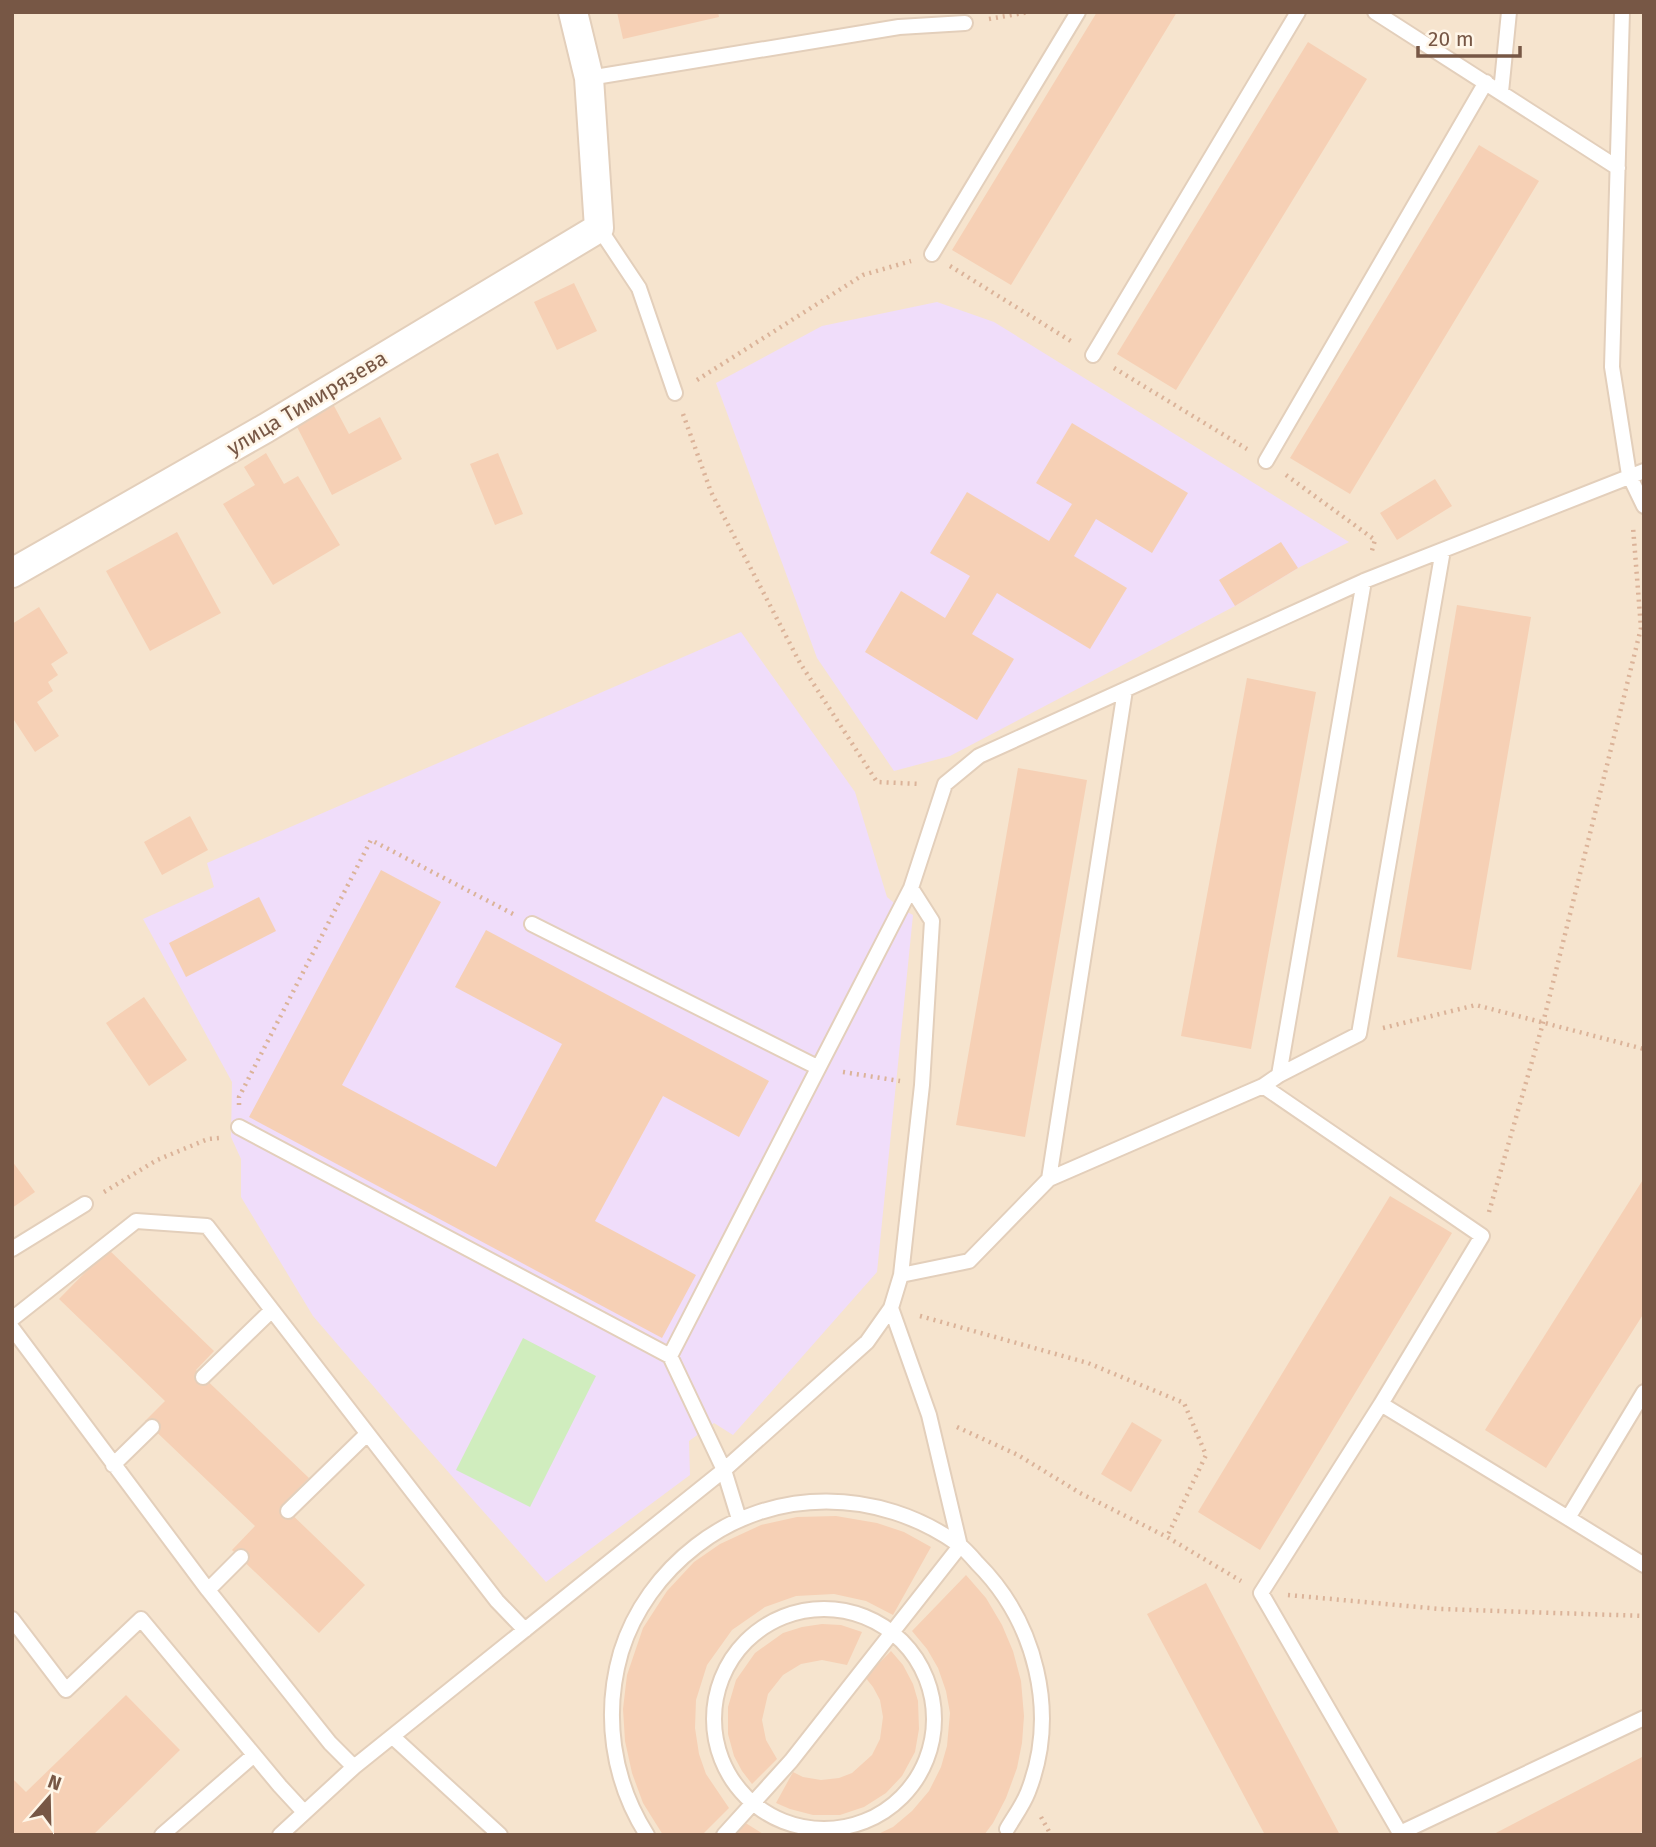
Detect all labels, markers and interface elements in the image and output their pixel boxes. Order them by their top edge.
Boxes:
scale bar [1418,14,1520,58]
text: 20 m [1428,26,1474,52]
street label: улица Тимирязева [222,345,392,461]
north arrow [14,1763,84,1833]
text: N [45,1770,65,1795]

